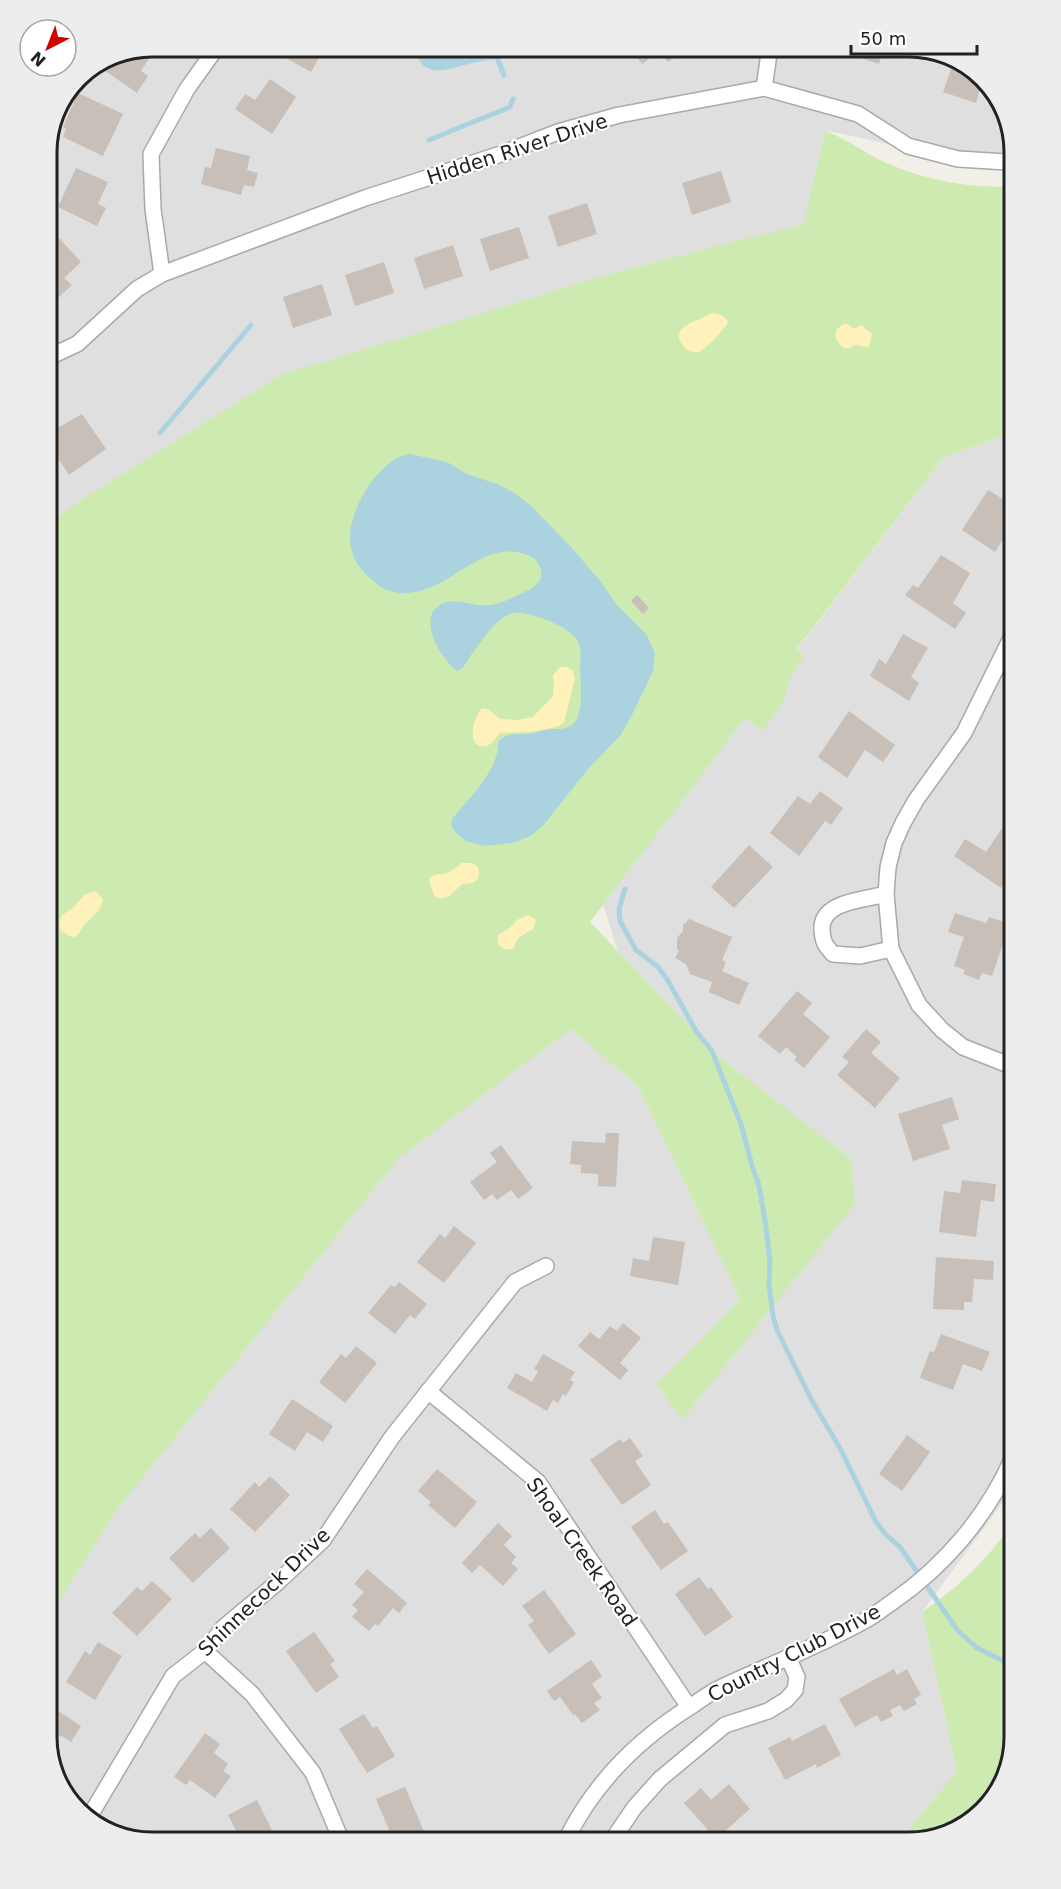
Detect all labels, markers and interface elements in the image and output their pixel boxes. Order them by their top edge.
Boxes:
north arrow [18,18,78,78]
scale bar [851,18,977,56]
text: 50 m [860,28,906,49]
text: N [27,47,50,70]
street label: Hidden River Drive [423,108,611,190]
street label: Shoal Creek Road [522,1473,642,1631]
street label: Shinnecock Drive [193,1523,335,1661]
street label: Country Club Drive [704,1599,884,1707]

